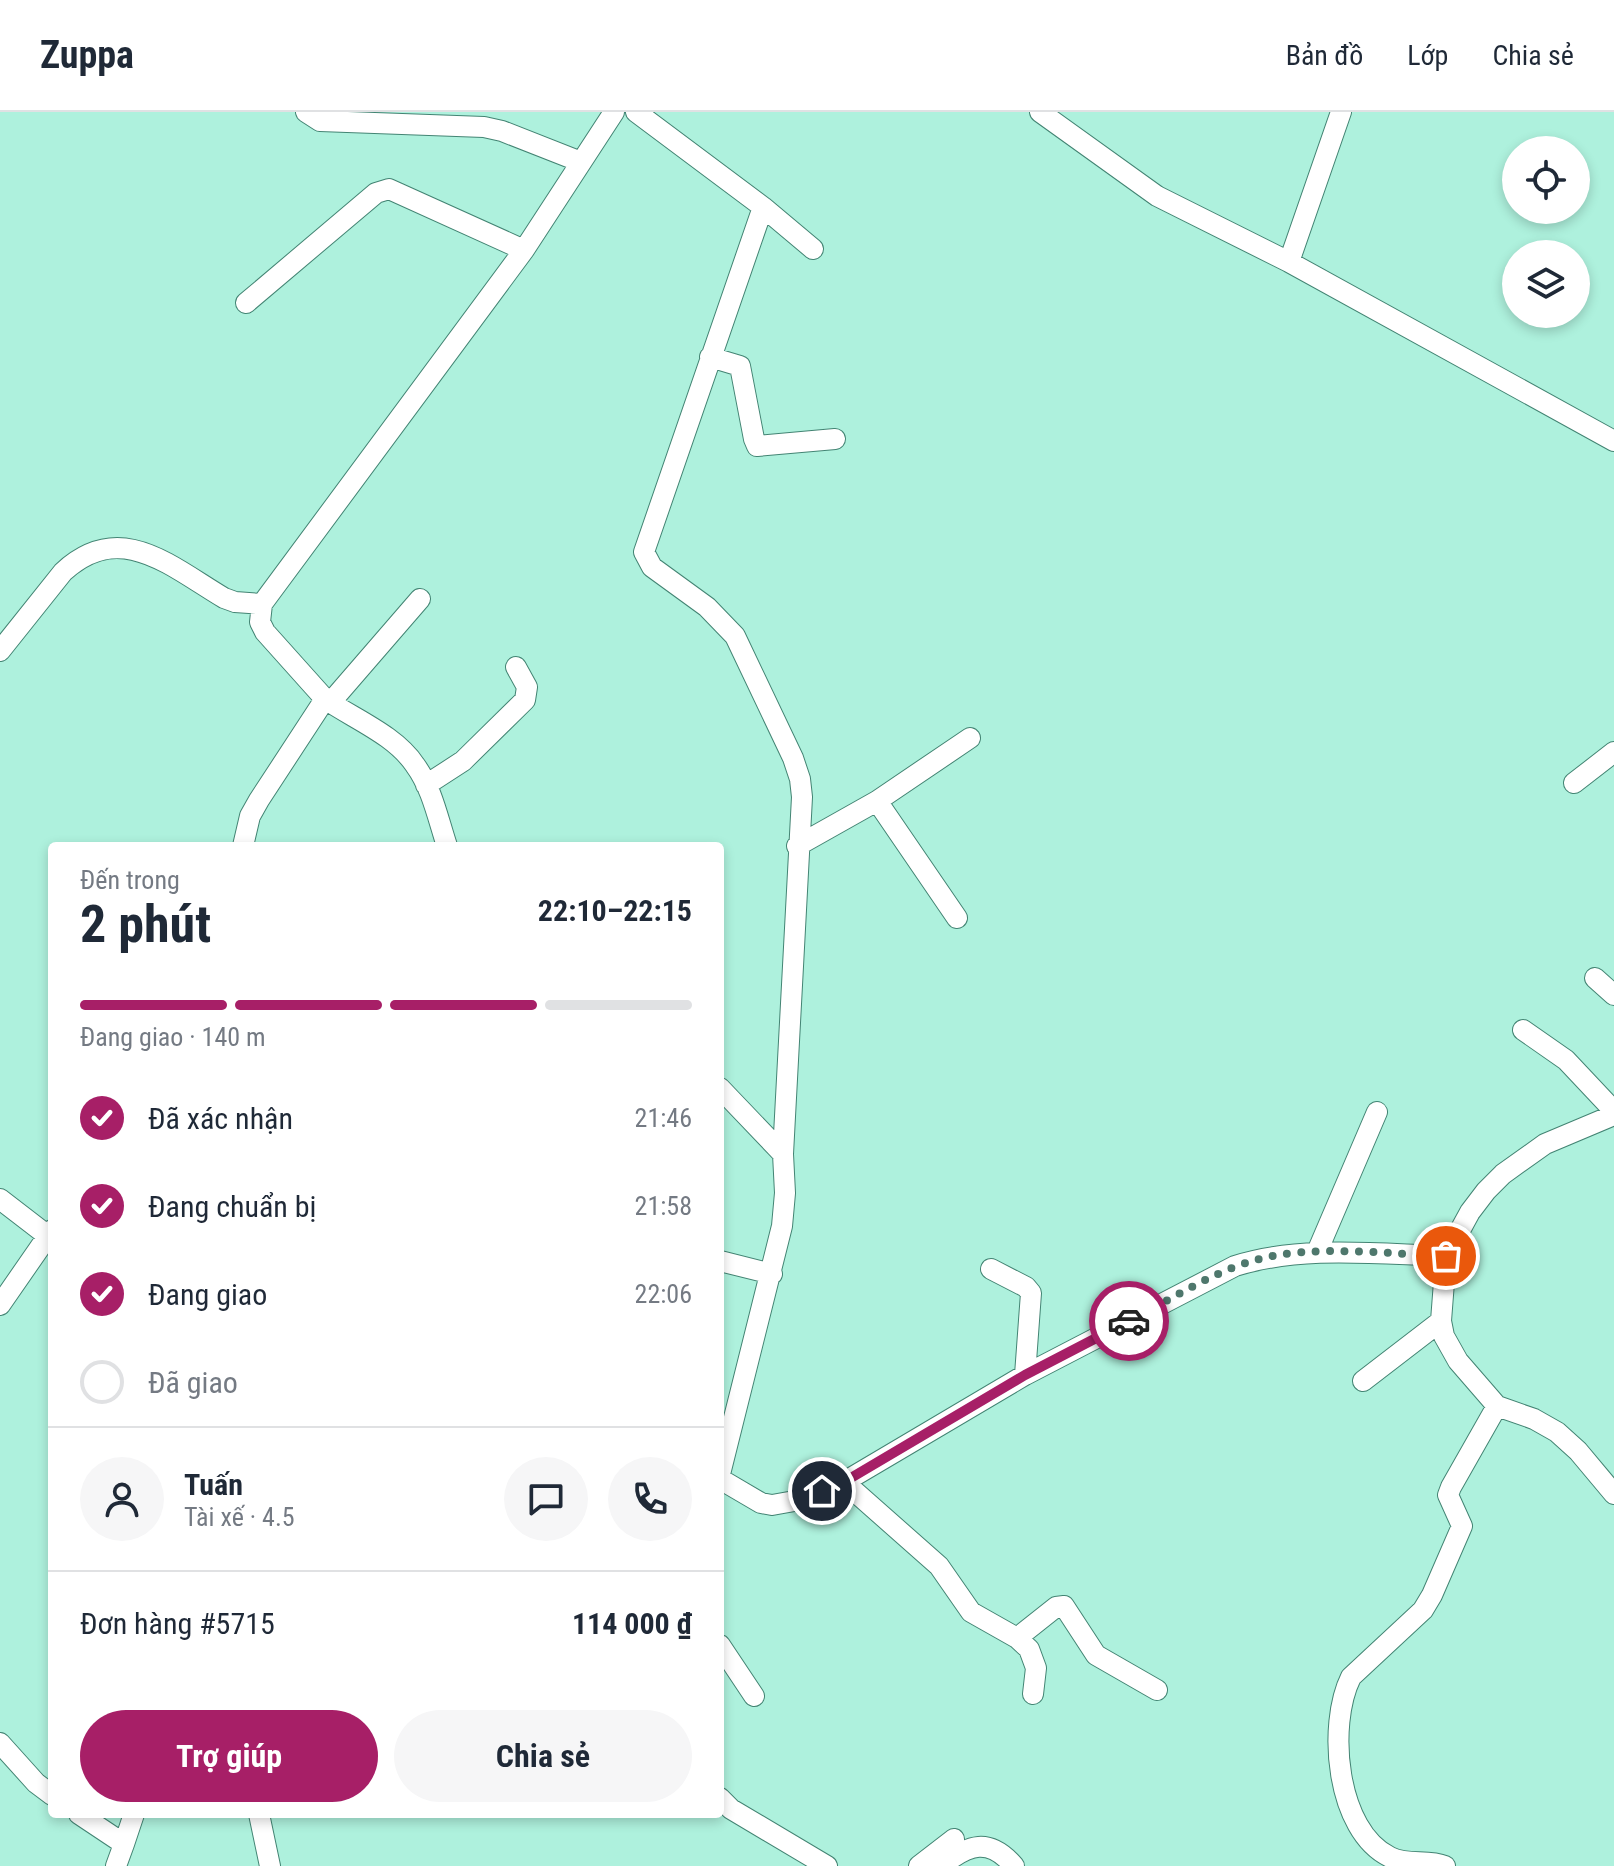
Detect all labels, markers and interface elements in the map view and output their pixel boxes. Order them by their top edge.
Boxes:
text: Zuppa [40,33,134,77]
text: Bản đồ [1286,39,1363,72]
text: Lớp [1407,39,1448,72]
text: Chia sẻ [1492,39,1574,72]
map controls [1502,136,1590,328]
button: locate [1502,136,1590,224]
button: layers [1502,240,1590,328]
text: Đến trong [80,865,180,895]
text: 22:10–22:15 [538,893,692,928]
text: 2 phút [80,894,211,955]
text: Đang giao · 140 m [80,1022,266,1052]
icon: check [80,1096,124,1140]
text: Đã xác nhận [148,1101,293,1136]
text: 21:46 [635,1103,692,1133]
icon: check [80,1184,124,1228]
text: Đang chuẩn bị [148,1189,316,1224]
text: 21:58 [635,1191,692,1221]
pin [1412,1222,1480,1290]
icon: bag [1424,1234,1468,1278]
icon: check [80,1272,124,1316]
text: Đang giao [148,1277,267,1312]
text: 22:06 [635,1279,692,1309]
courier [1089,1281,1169,1361]
icon: car [1107,1299,1151,1343]
text: Đã giao [148,1365,238,1400]
button: person [80,1457,164,1541]
button: chat [504,1457,588,1541]
button: phone [608,1457,692,1541]
pin [788,1457,856,1525]
text: Tuấn [184,1467,243,1502]
icon: home [800,1469,844,1513]
text: Tài xế · 4.5 [184,1502,295,1532]
text: Đơn hàng #5715 [80,1606,275,1641]
text: 114 000 ₫ [572,1606,692,1641]
button: Trợ giúp [80,1710,378,1802]
button: Chia sẻ [394,1710,692,1802]

